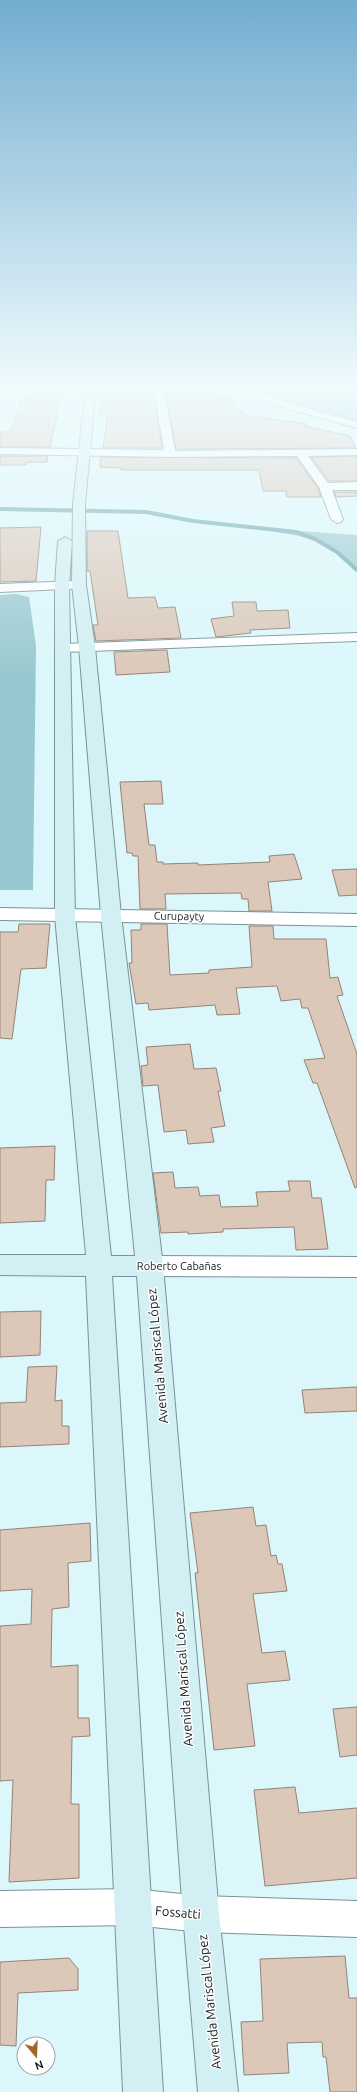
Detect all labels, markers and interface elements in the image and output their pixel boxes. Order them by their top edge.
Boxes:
street label: Curupayty [154,910,205,922]
street label: Roberto Cabañas [137,1260,221,1272]
street label: Avenida Mariscal López [144,1288,170,1424]
street label: Avenida Mariscal López [171,1611,195,1747]
street label: Fossatti [155,1903,201,1921]
street label: Avenida Mariscal López [195,1934,223,2070]
north arrow [16,2036,56,2076]
text: N [33,2058,45,2072]

